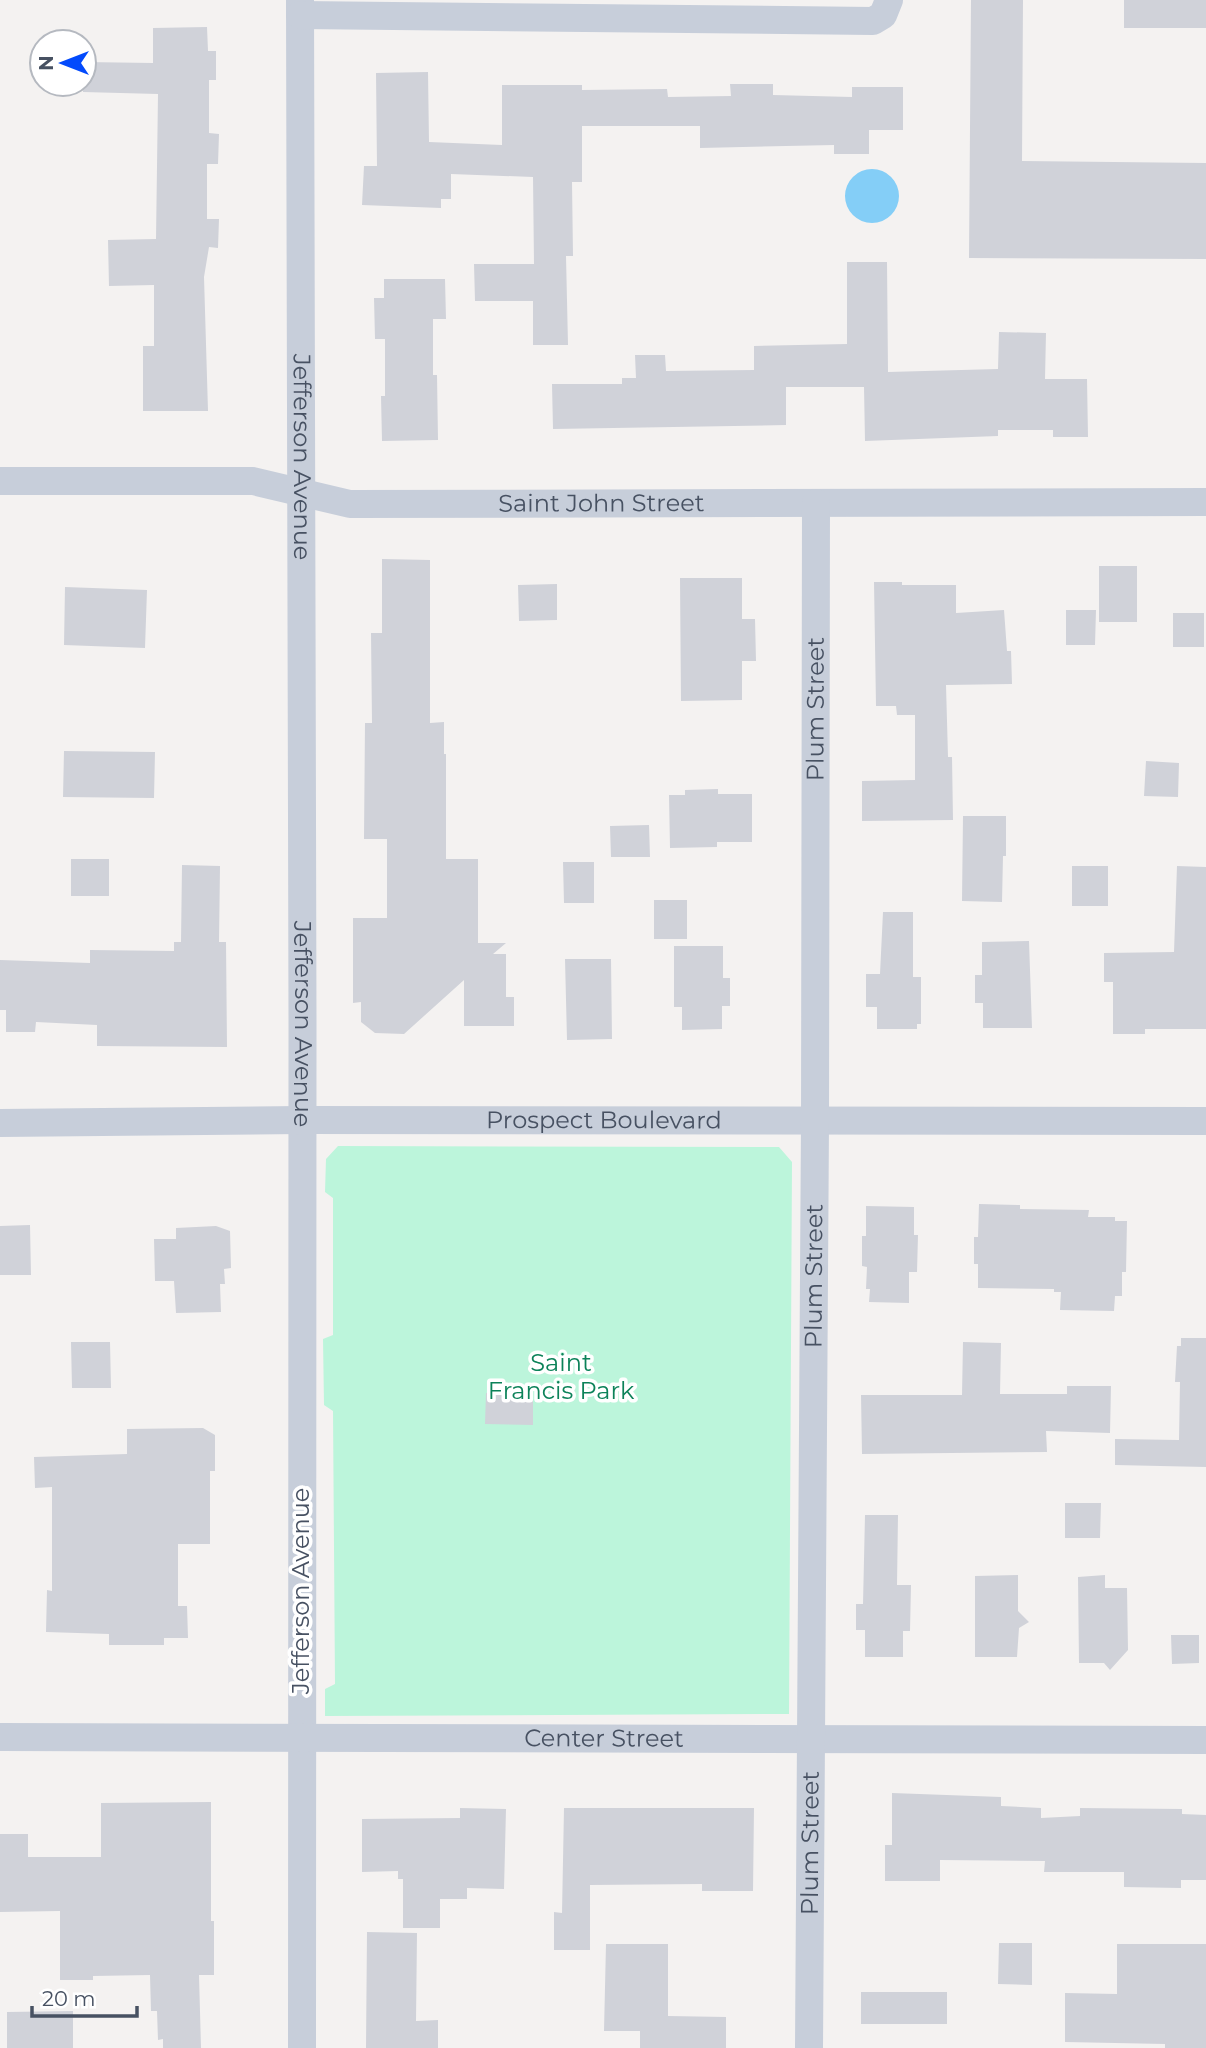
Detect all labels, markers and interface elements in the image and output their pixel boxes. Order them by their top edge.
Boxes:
north arrow [28,28,98,98]
text: N [35,55,58,71]
street label: Jefferson Avenue [288,353,317,560]
street label: Saint John Street [498,488,705,518]
street label: Plum Street [801,637,830,781]
street label: Jefferson Avenue [288,920,318,1127]
street label: Prospect Boulevard [486,1105,722,1134]
street label: Plum Street [799,1204,828,1348]
park label: Saint Francis Park [488,1348,635,1405]
street label: Jefferson Avenue [286,1488,315,1695]
street label: Center Street [524,1723,684,1753]
street label: Plum Street [795,1771,825,1915]
scale bar [32,1974,136,2018]
text: 20 m [42,1986,96,2011]

